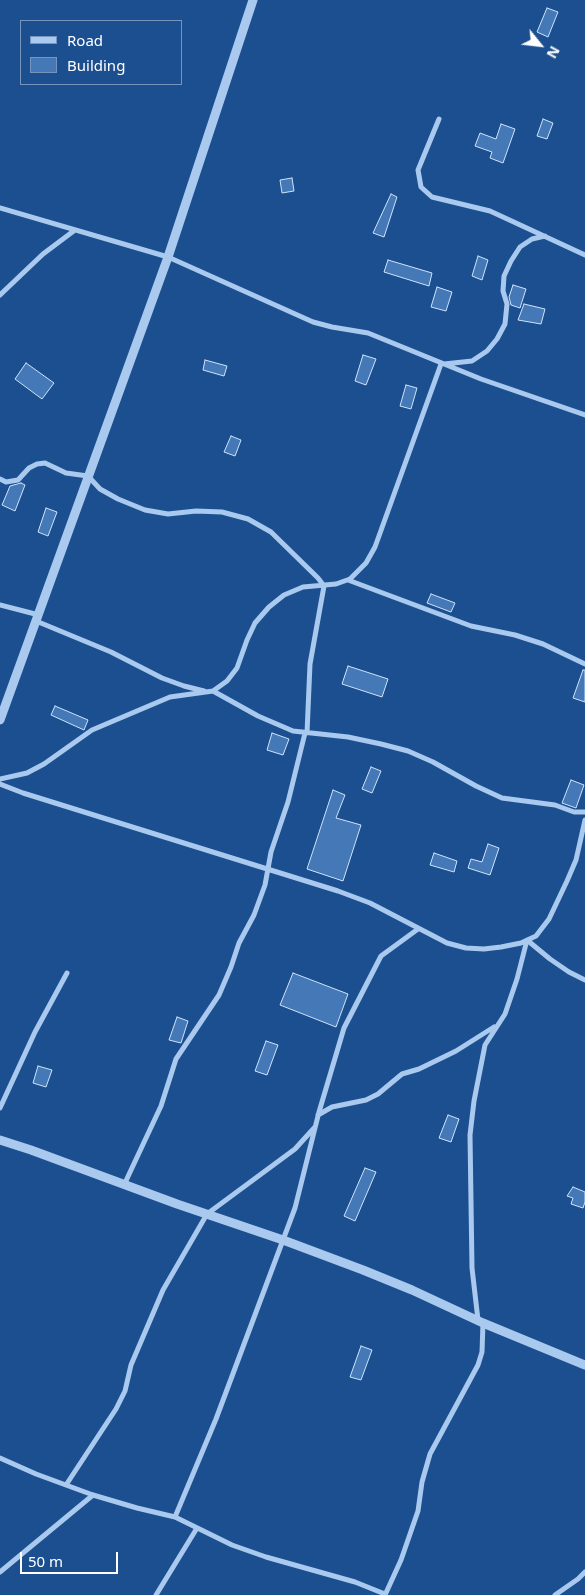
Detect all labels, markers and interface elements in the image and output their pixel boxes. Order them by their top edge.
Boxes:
legend [20,20,182,85]
north arrow [515,20,565,70]
text: Road [67,30,103,50]
text: N [542,43,565,62]
text: Building [67,55,125,75]
scale bar [22,1542,120,1574]
text: 50 m [28,1551,63,1571]

